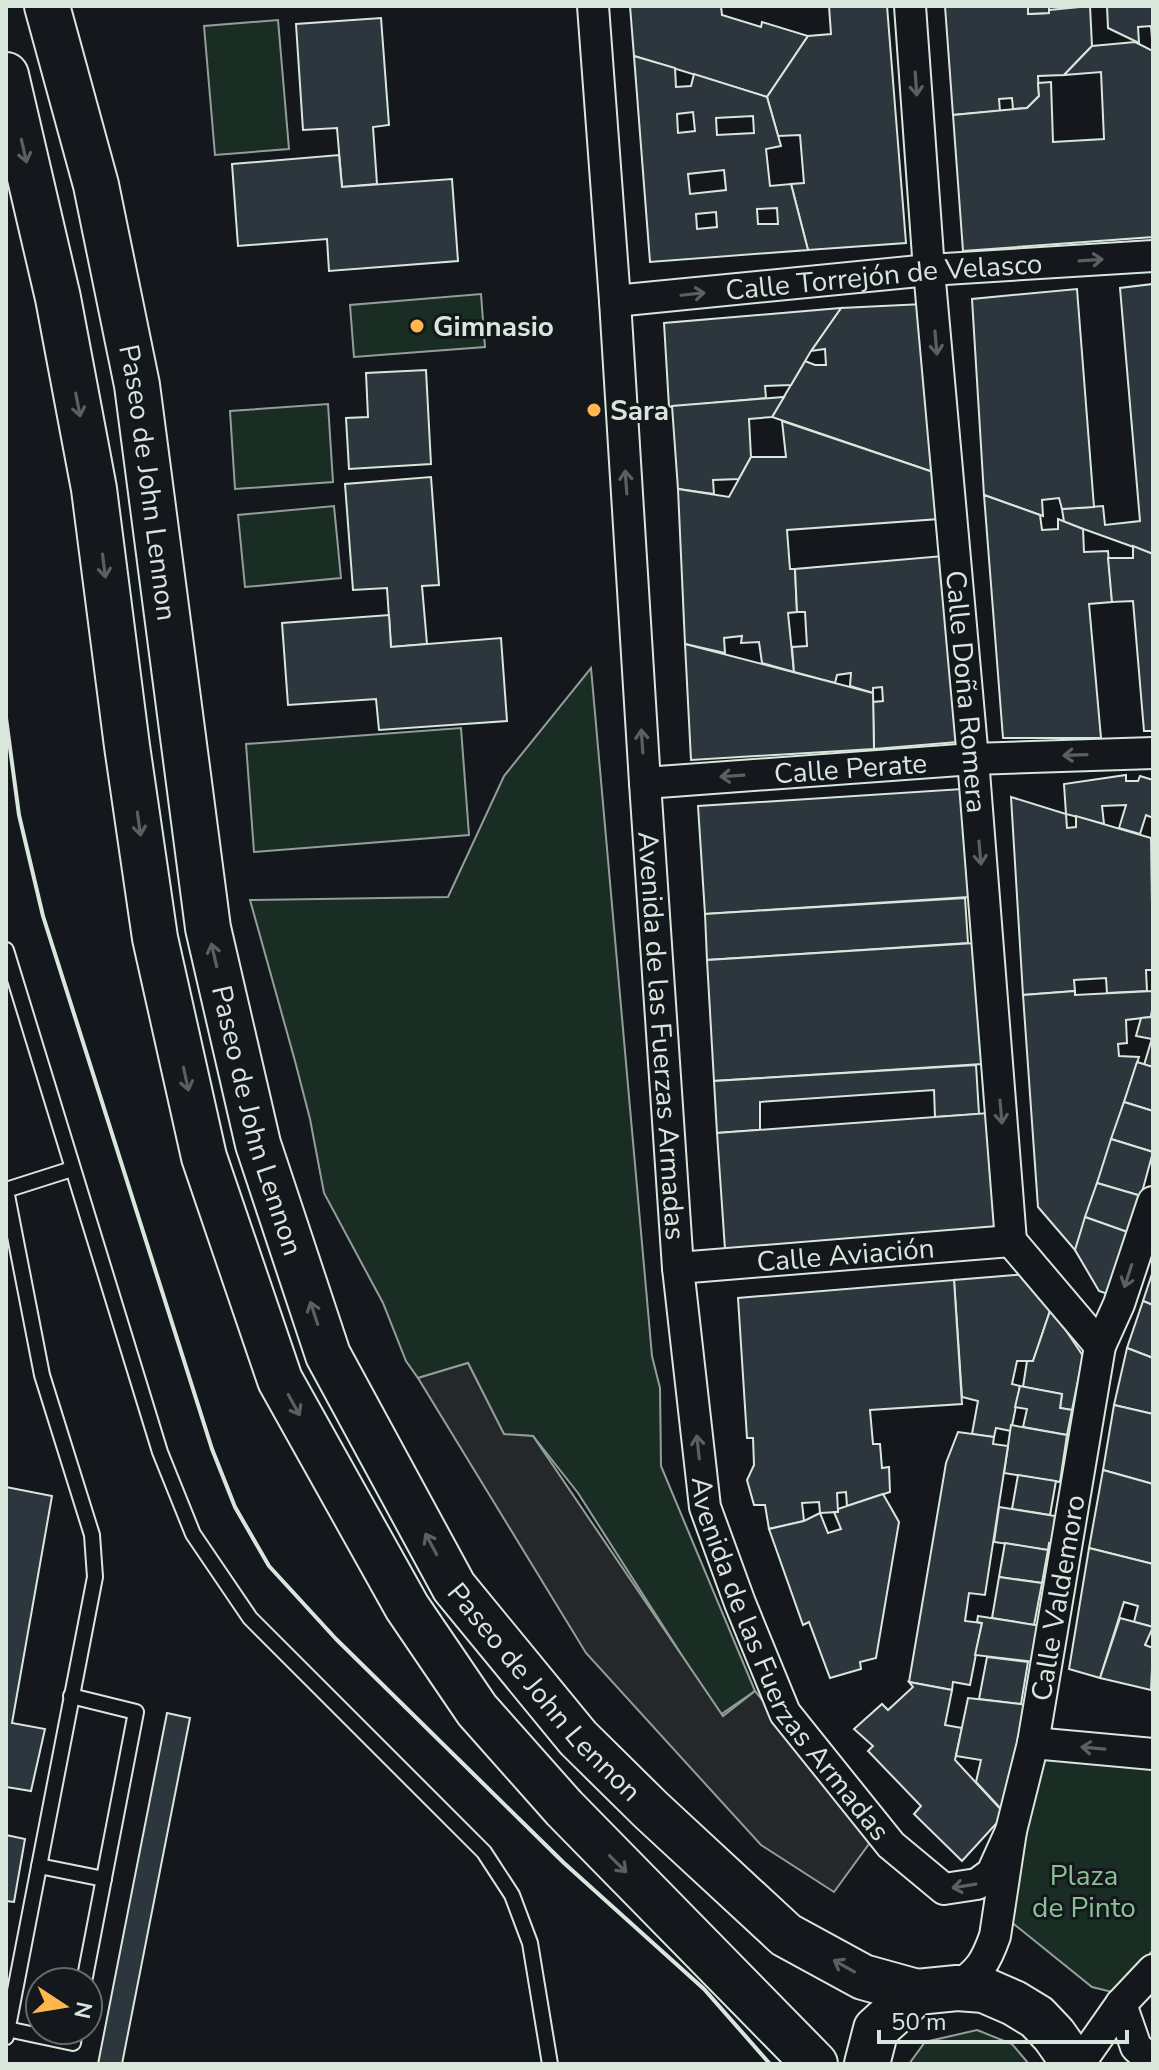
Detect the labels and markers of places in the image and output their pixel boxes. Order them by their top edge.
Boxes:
place label: Gimnasio [433,308,554,346]
marker: Gimnasio [408,317,426,335]
place label: Sara [610,392,669,430]
marker: Sara [585,401,603,419]

